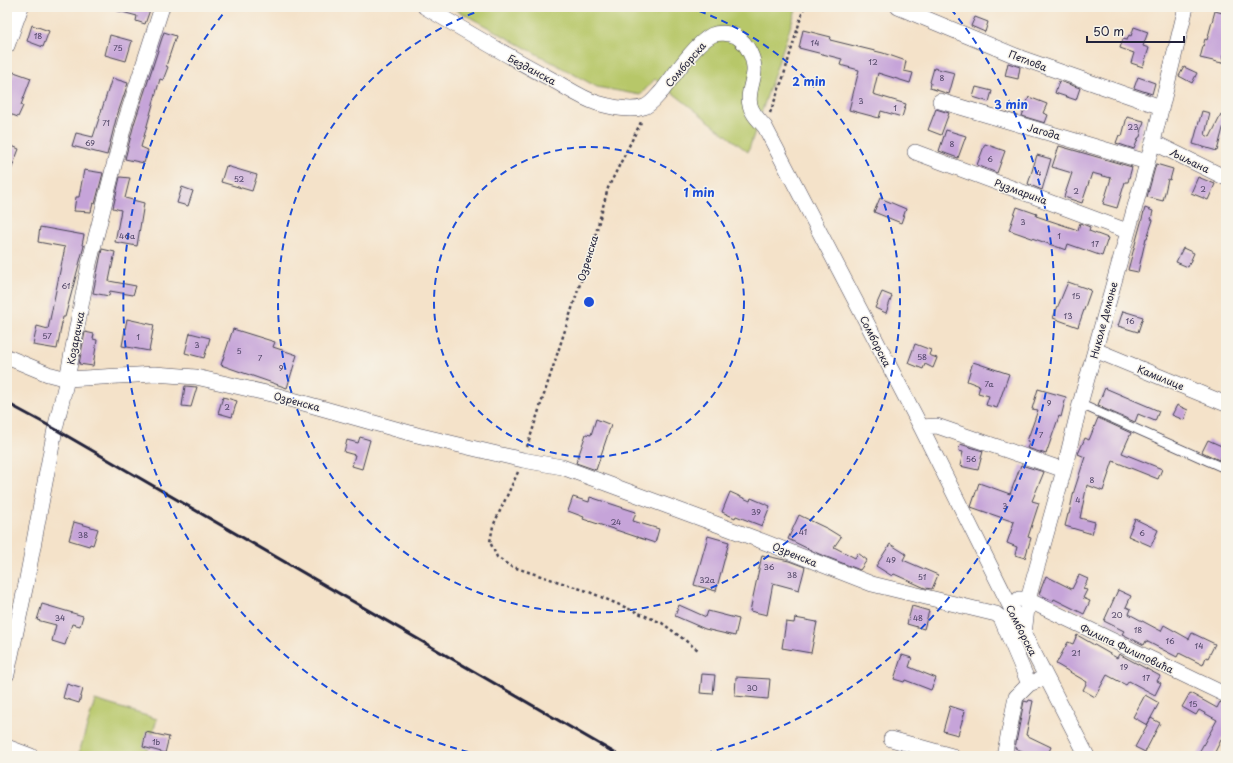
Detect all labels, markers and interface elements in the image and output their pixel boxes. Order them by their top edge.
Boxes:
scale bar [1087,18,1184,44]
text: 50 m [1093,22,1124,40]
house number: 18 [34,30,42,42]
house number: 14 [811,37,819,49]
street label: Сомборска [661,38,709,90]
house number: 75 [113,42,123,54]
street label: Петлова [1007,46,1050,74]
street label: Безданска [505,50,559,88]
house number: 12 [868,56,878,68]
text: 2 min [792,72,826,90]
house number: 8 [940,72,945,84]
house number: 3 [858,95,864,107]
text: 3 min [994,95,1028,113]
house number: 1 [893,102,897,114]
house number: 71 [102,117,110,129]
street label: Јагода [1026,119,1063,143]
house number: 23 [1128,121,1138,133]
house number: 69 [85,137,95,149]
house number: 8 [950,138,955,150]
street label: Љиљана [1168,144,1213,176]
house number: 6 [987,153,993,165]
house number: 4 [1036,167,1042,179]
house number: 52 [234,173,245,185]
street label: Рузмарина [992,175,1050,208]
text: 1 min [683,183,715,201]
house number: 2 [1200,183,1206,195]
house number: 2 [1073,185,1079,197]
house number: 3 [1020,216,1026,228]
house number: 46a [119,230,135,242]
house number: 1 [1057,230,1061,242]
street label: Озренска [573,232,601,283]
house number: 17 [1091,238,1100,250]
street label: Николе Демоње [1086,279,1121,360]
house number: 61 [62,280,71,292]
house number: 15 [1072,290,1080,302]
centre of rings [582,295,596,309]
street label: Козарачка [63,310,88,366]
house number: 13 [1064,310,1072,322]
street label: Сомборска [857,313,896,370]
house number: 16 [1125,315,1135,327]
house number: 57 [42,330,52,342]
house number: 1 [136,331,140,343]
house number: 3 [194,339,200,351]
house number: 5 [236,345,242,357]
house number: 58 [917,351,927,363]
house number: 7 [258,352,263,364]
street label: Камилице [1135,361,1187,393]
house number: 9 [279,362,284,374]
house number: 7a [984,378,994,390]
street label: Озренска [272,388,323,415]
house number: 9 [1047,397,1052,409]
house number: 2 [224,401,230,413]
house number: 7 [1039,429,1044,441]
house number: 56 [966,453,977,465]
house number: 8 [1090,474,1095,486]
house number: 4 [1075,494,1081,506]
house number: 3 [1002,500,1008,512]
house number: 39 [751,506,761,518]
house number: 24 [611,516,621,528]
house number: 41 [799,526,807,538]
house number: 6 [1139,527,1145,539]
house number: 38 [78,529,88,541]
street label: Озренска [770,538,820,570]
house number: 49 [886,554,896,566]
house number: 36 [764,561,775,573]
house number: 38 [787,569,797,581]
house number: 51 [918,571,927,583]
house number: 32a [699,574,715,586]
street label: Сомборска [1003,602,1042,659]
house number: 20 [1111,609,1123,621]
house number: 34 [55,612,65,624]
house number: 48 [913,612,923,624]
street label: Филипа Филиповића [1078,620,1177,677]
house number: 18 [1134,624,1142,636]
house number: 16 [1165,635,1175,647]
house number: 14 [1195,640,1203,652]
house number: 21 [1071,647,1081,659]
house number: 19 [1120,661,1128,673]
house number: 17 [1142,672,1151,684]
house number: 30 [746,682,758,694]
house number: 15 [1189,698,1197,710]
house number: 1b [152,736,160,748]

